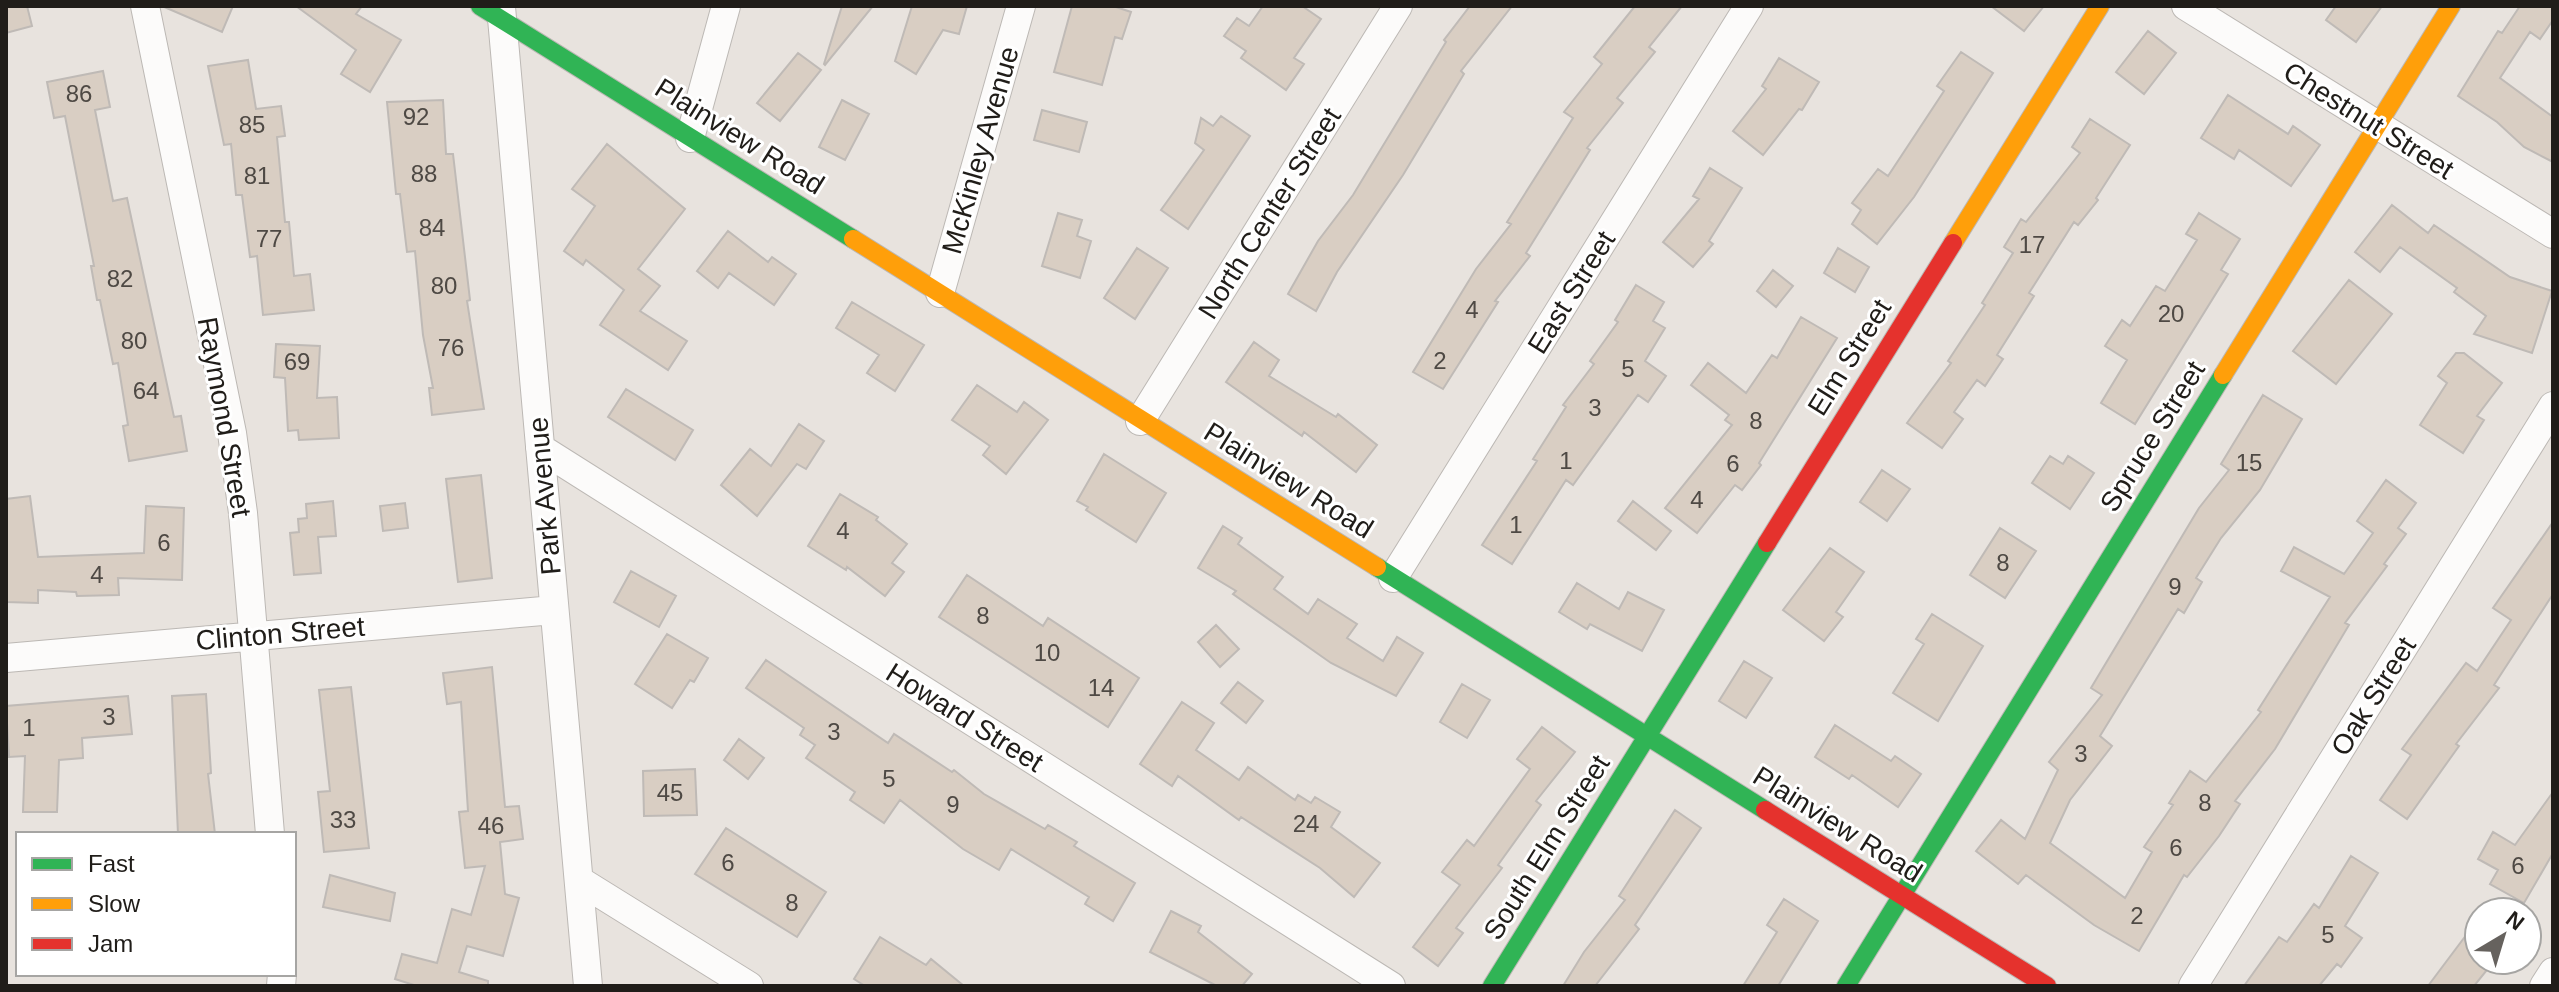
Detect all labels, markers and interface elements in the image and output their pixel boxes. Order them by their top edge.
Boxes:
street label: McKinley Avenue [936,43,1025,257]
street label: Chestnut Street [2278,56,2460,185]
street label: Plainview Road [650,72,830,201]
house number: 86 [66,80,92,107]
street label: North Center Street [1192,102,1347,324]
house number: 92 [403,103,429,130]
house number: 85 [239,111,265,138]
house number: 88 [411,160,437,187]
house number: 81 [244,162,270,189]
house number: 84 [419,214,445,241]
house number: 77 [256,225,282,252]
street label: East Street [1522,225,1621,359]
house number: 17 [2019,231,2045,258]
house number: 82 [107,265,133,292]
house number: 80 [431,272,457,299]
street label: Elm Street [1802,293,1897,421]
house number: 4 [1465,296,1479,323]
house number: 20 [2158,300,2184,327]
street label: Raymond Street [192,315,257,520]
house number: 80 [121,327,147,354]
house number: 76 [438,334,464,361]
house number: 2 [1433,347,1447,374]
house number: 69 [284,348,310,375]
house number: 5 [1621,355,1635,382]
street label: Spruce Street [2094,355,2211,517]
house number: 64 [133,377,159,404]
house number: 3 [1588,394,1602,421]
house number: 8 [1749,407,1763,434]
street label: Park Avenue [522,416,567,576]
street label: Plainview Road [1199,416,1379,545]
house number: 1 [1559,447,1573,474]
house number: 15 [2236,449,2262,476]
house number: 6 [1726,450,1740,477]
house number: 4 [1690,486,1704,513]
house number: 1 [1509,511,1523,538]
house number: 4 [836,517,850,544]
house number: 6 [157,529,171,556]
house number: 8 [1996,549,2010,576]
house number: 4 [90,561,104,588]
house number: 9 [2168,573,2182,600]
house number: 8 [976,602,990,629]
street label: Clinton Street [194,611,366,656]
street label: Oak Street [2325,631,2422,761]
house number: 10 [1034,639,1060,666]
street label: Howard Street [881,657,1049,778]
house number: 14 [1088,674,1114,701]
house number: 3 [102,703,116,730]
house number: 1 [22,714,36,741]
house number: 3 [827,718,841,745]
house number: 3 [2074,740,2088,767]
street label: South Elm Street [1477,749,1616,945]
street label: Plainview Road [1748,760,1928,889]
house number: 5 [882,765,896,792]
house number: 45 [657,779,683,806]
house number: 8 [2198,789,2212,816]
house number: 9 [946,791,960,818]
house number: 33 [330,806,356,833]
house number: 24 [1293,810,1319,837]
house number: 46 [478,812,504,839]
legend [16,832,296,976]
house number: 6 [2169,834,2183,861]
house number: 6 [721,849,735,876]
text: Fast [88,850,135,877]
house number: 6 [2511,852,2525,879]
house number: 8 [785,889,799,916]
text: Slow [88,890,141,917]
north arrow [2463,896,2543,976]
house number: 2 [2130,902,2144,929]
text: N [2501,906,2529,935]
house number: 5 [2321,921,2335,948]
text: Jam [88,930,133,957]

